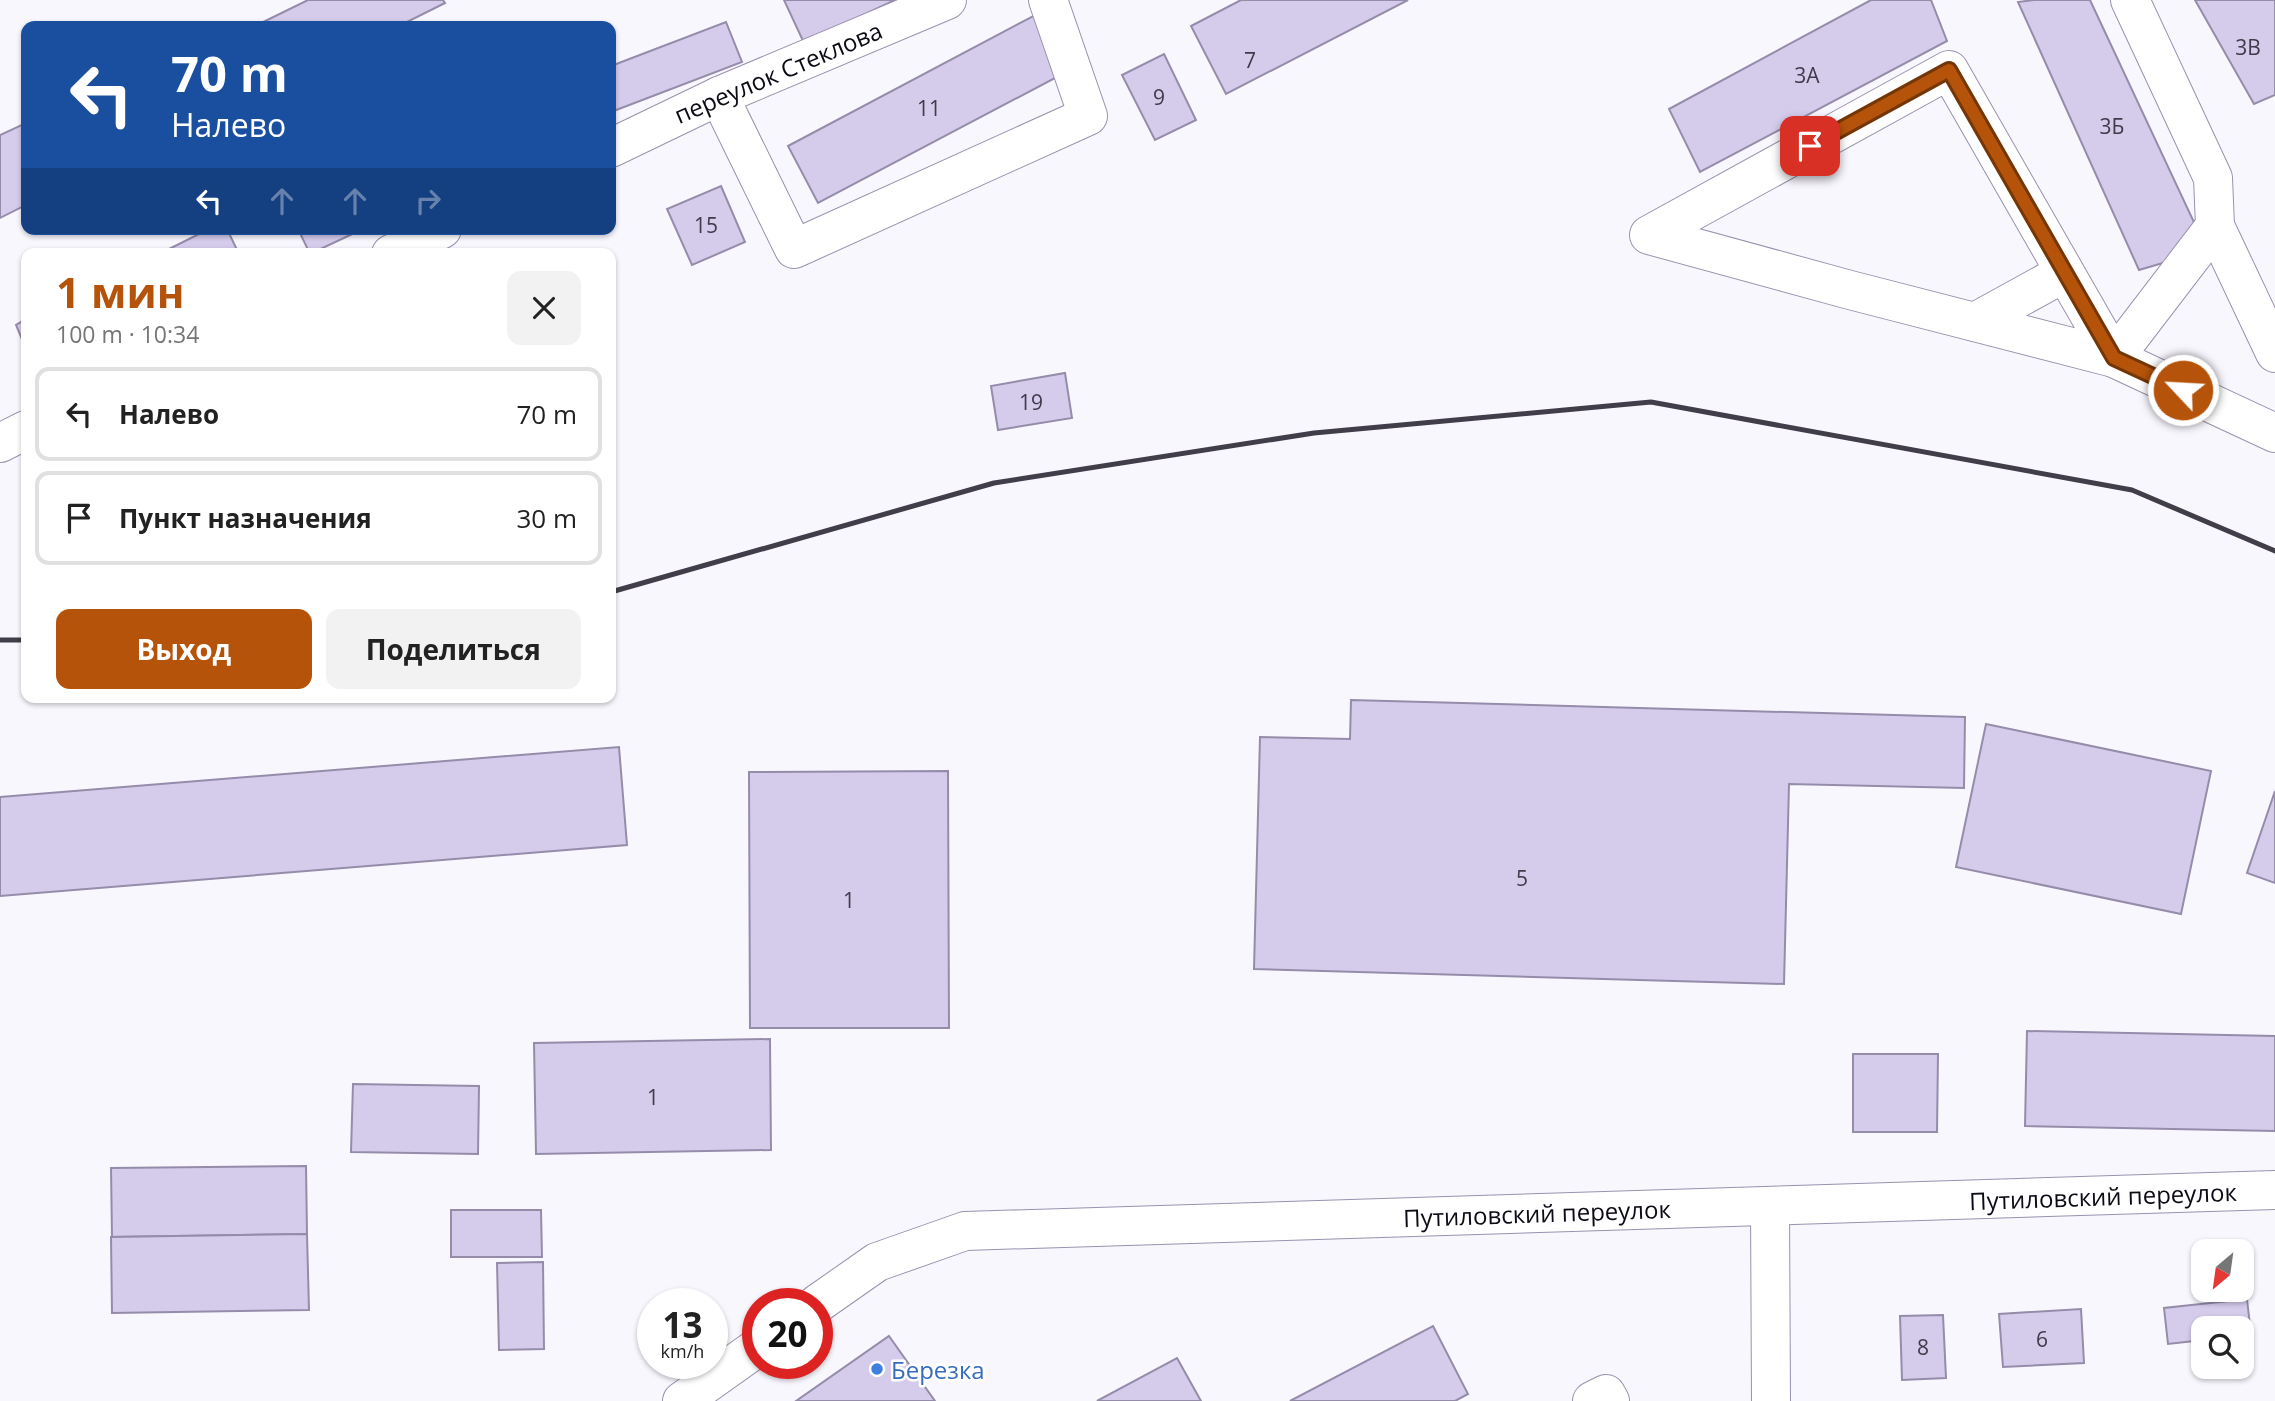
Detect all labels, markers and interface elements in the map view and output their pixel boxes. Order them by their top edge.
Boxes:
street label: переулок Стеклова [669,13,887,131]
house number: 3В [2235,33,2261,61]
text: 70 m [171,40,288,106]
house number: 7 [1244,46,1256,74]
icon: left [56,49,147,140]
house number: 3А [1794,61,1820,89]
house number: 9 [1153,83,1165,111]
house number: 11 [917,94,941,122]
text: Налево [171,103,286,146]
house number: 3Б [2100,112,2124,140]
pin [1780,116,1840,176]
icon: arrive [1791,127,1829,165]
icon: left [190,182,228,220]
icon: ahead [263,182,301,220]
icon: ahead [336,182,374,220]
icon: right [409,182,447,220]
house number: 15 [694,211,718,239]
text: 1 мин [56,263,184,320]
button: close [507,271,581,345]
text: 100 m · 10:34 [56,318,199,350]
position arrow [2146,353,2220,427]
house number: 19 [1019,388,1043,416]
icon: left [60,395,98,433]
text: Налево [119,396,219,432]
text: 70 m [516,396,577,432]
icon: arrive [60,499,98,537]
text: Пункт назначения [119,500,372,536]
text: 30 m [516,500,577,536]
button: Выход [56,609,312,689]
button: Поделиться [326,609,581,689]
house number: 5 [1516,864,1528,892]
house number: 1 [843,886,855,914]
house number: 1 [647,1083,659,1111]
street label: Путиловский переулок [1969,1175,2238,1217]
street label: Путиловский переулок [1403,1192,1672,1234]
north arrow [2191,1239,2254,1302]
map controls [2191,1239,2254,1379]
speed limit sign: 20 [742,1288,833,1379]
text: 13 [662,1301,703,1348]
button: search [2191,1316,2254,1379]
house number: 6 [2036,1325,2048,1353]
house number: 8 [1917,1333,1929,1361]
text: km/h [661,1339,704,1363]
place label: Березка [891,1353,985,1386]
marker: Березка [869,1361,885,1377]

